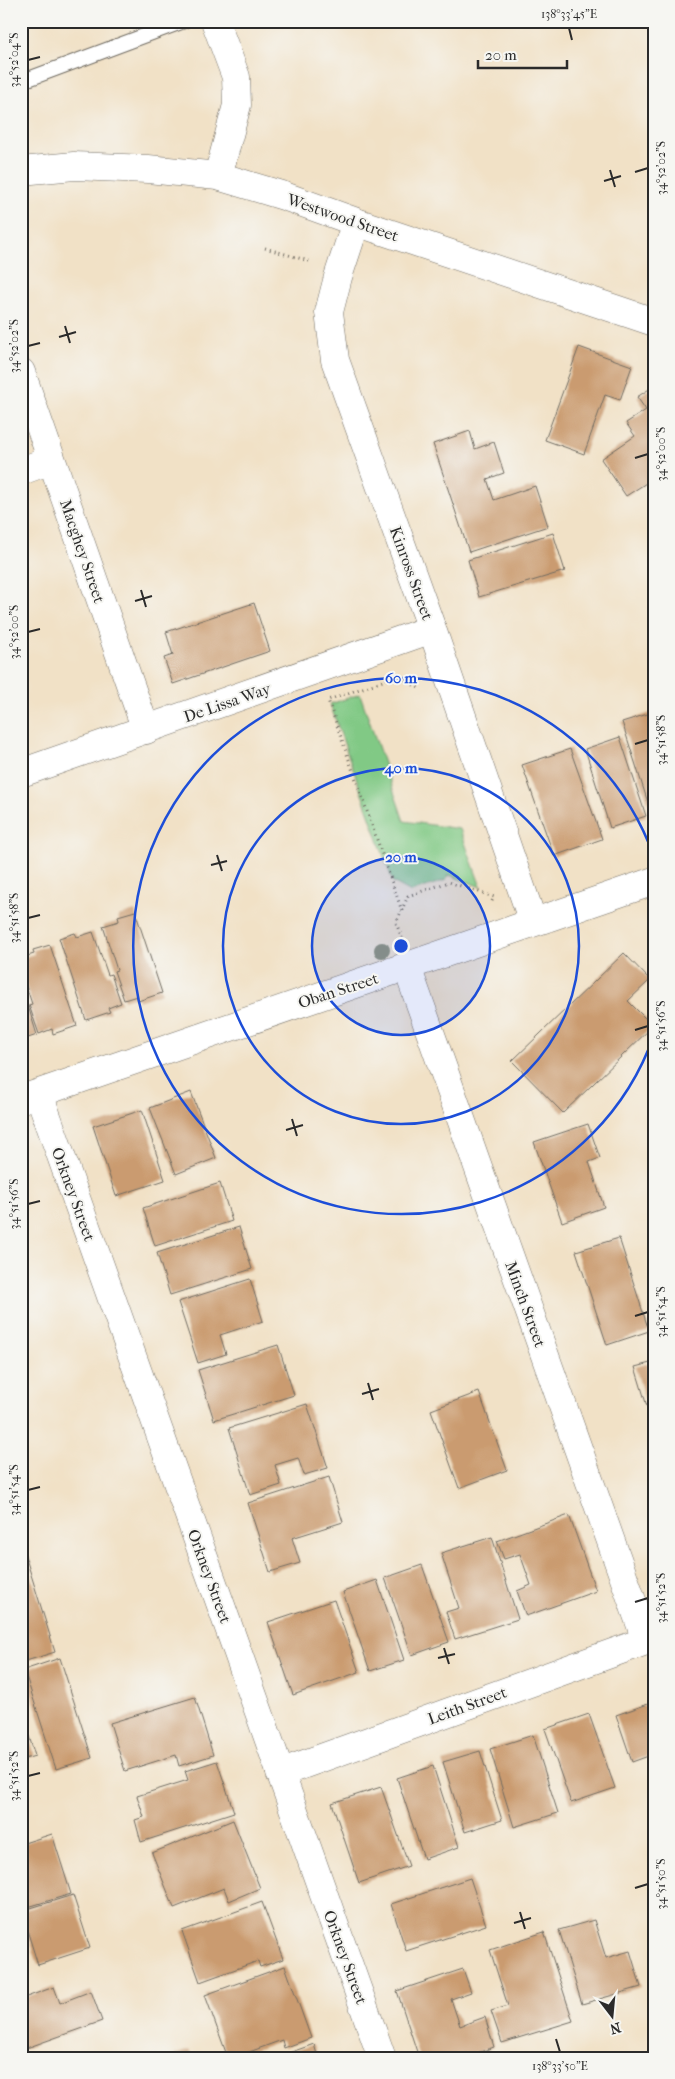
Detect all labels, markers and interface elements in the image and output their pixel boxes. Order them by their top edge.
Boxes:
text: 138°33'45"E [541,7,597,21]
text: 34°52'04"S [7,33,21,87]
scale bar [478,38,566,70]
text: 20 m [485,46,517,64]
text: 34°52'02"S [654,141,668,195]
street label: Westwood Street [284,189,401,245]
text: 34°52'02"S [7,319,21,373]
text: 34°52'00"S [654,427,668,481]
street label: Macghey Street [56,497,109,606]
street label: Kinross Street [386,524,437,623]
text: 34°52'00"S [7,605,21,659]
text: 60 m [385,669,418,687]
street label: De Lissa Way [181,679,274,726]
text: 34°51'58"S [654,715,668,765]
text: 40 m [384,759,418,777]
text: 20 m [385,848,417,866]
text: 34°51'58"S [7,893,21,943]
centre of rings [392,937,410,955]
street label: Oban Street [296,968,381,1012]
text: 34°51'56"S [654,1001,668,1051]
street label: Orkney Street [48,1145,99,1244]
text: 34°51'56"S [7,1179,21,1229]
street label: Minch Street [501,1259,550,1350]
text: 34°51'54"S [654,1286,668,1338]
text: 34°51'54"S [7,1464,21,1516]
street label: Orkney Street [184,1527,235,1626]
text: 34°51'52"S [654,1573,668,1623]
street label: Leith Street [425,1682,510,1729]
text: 34°51'52"S [7,1751,21,1801]
text: 34°51'50"S [654,1858,668,1910]
street label: Orkney Street [320,1908,371,2007]
north arrow [588,1992,638,2042]
text: N [608,2018,623,2038]
text: 138°33'50"E [532,2059,588,2073]

